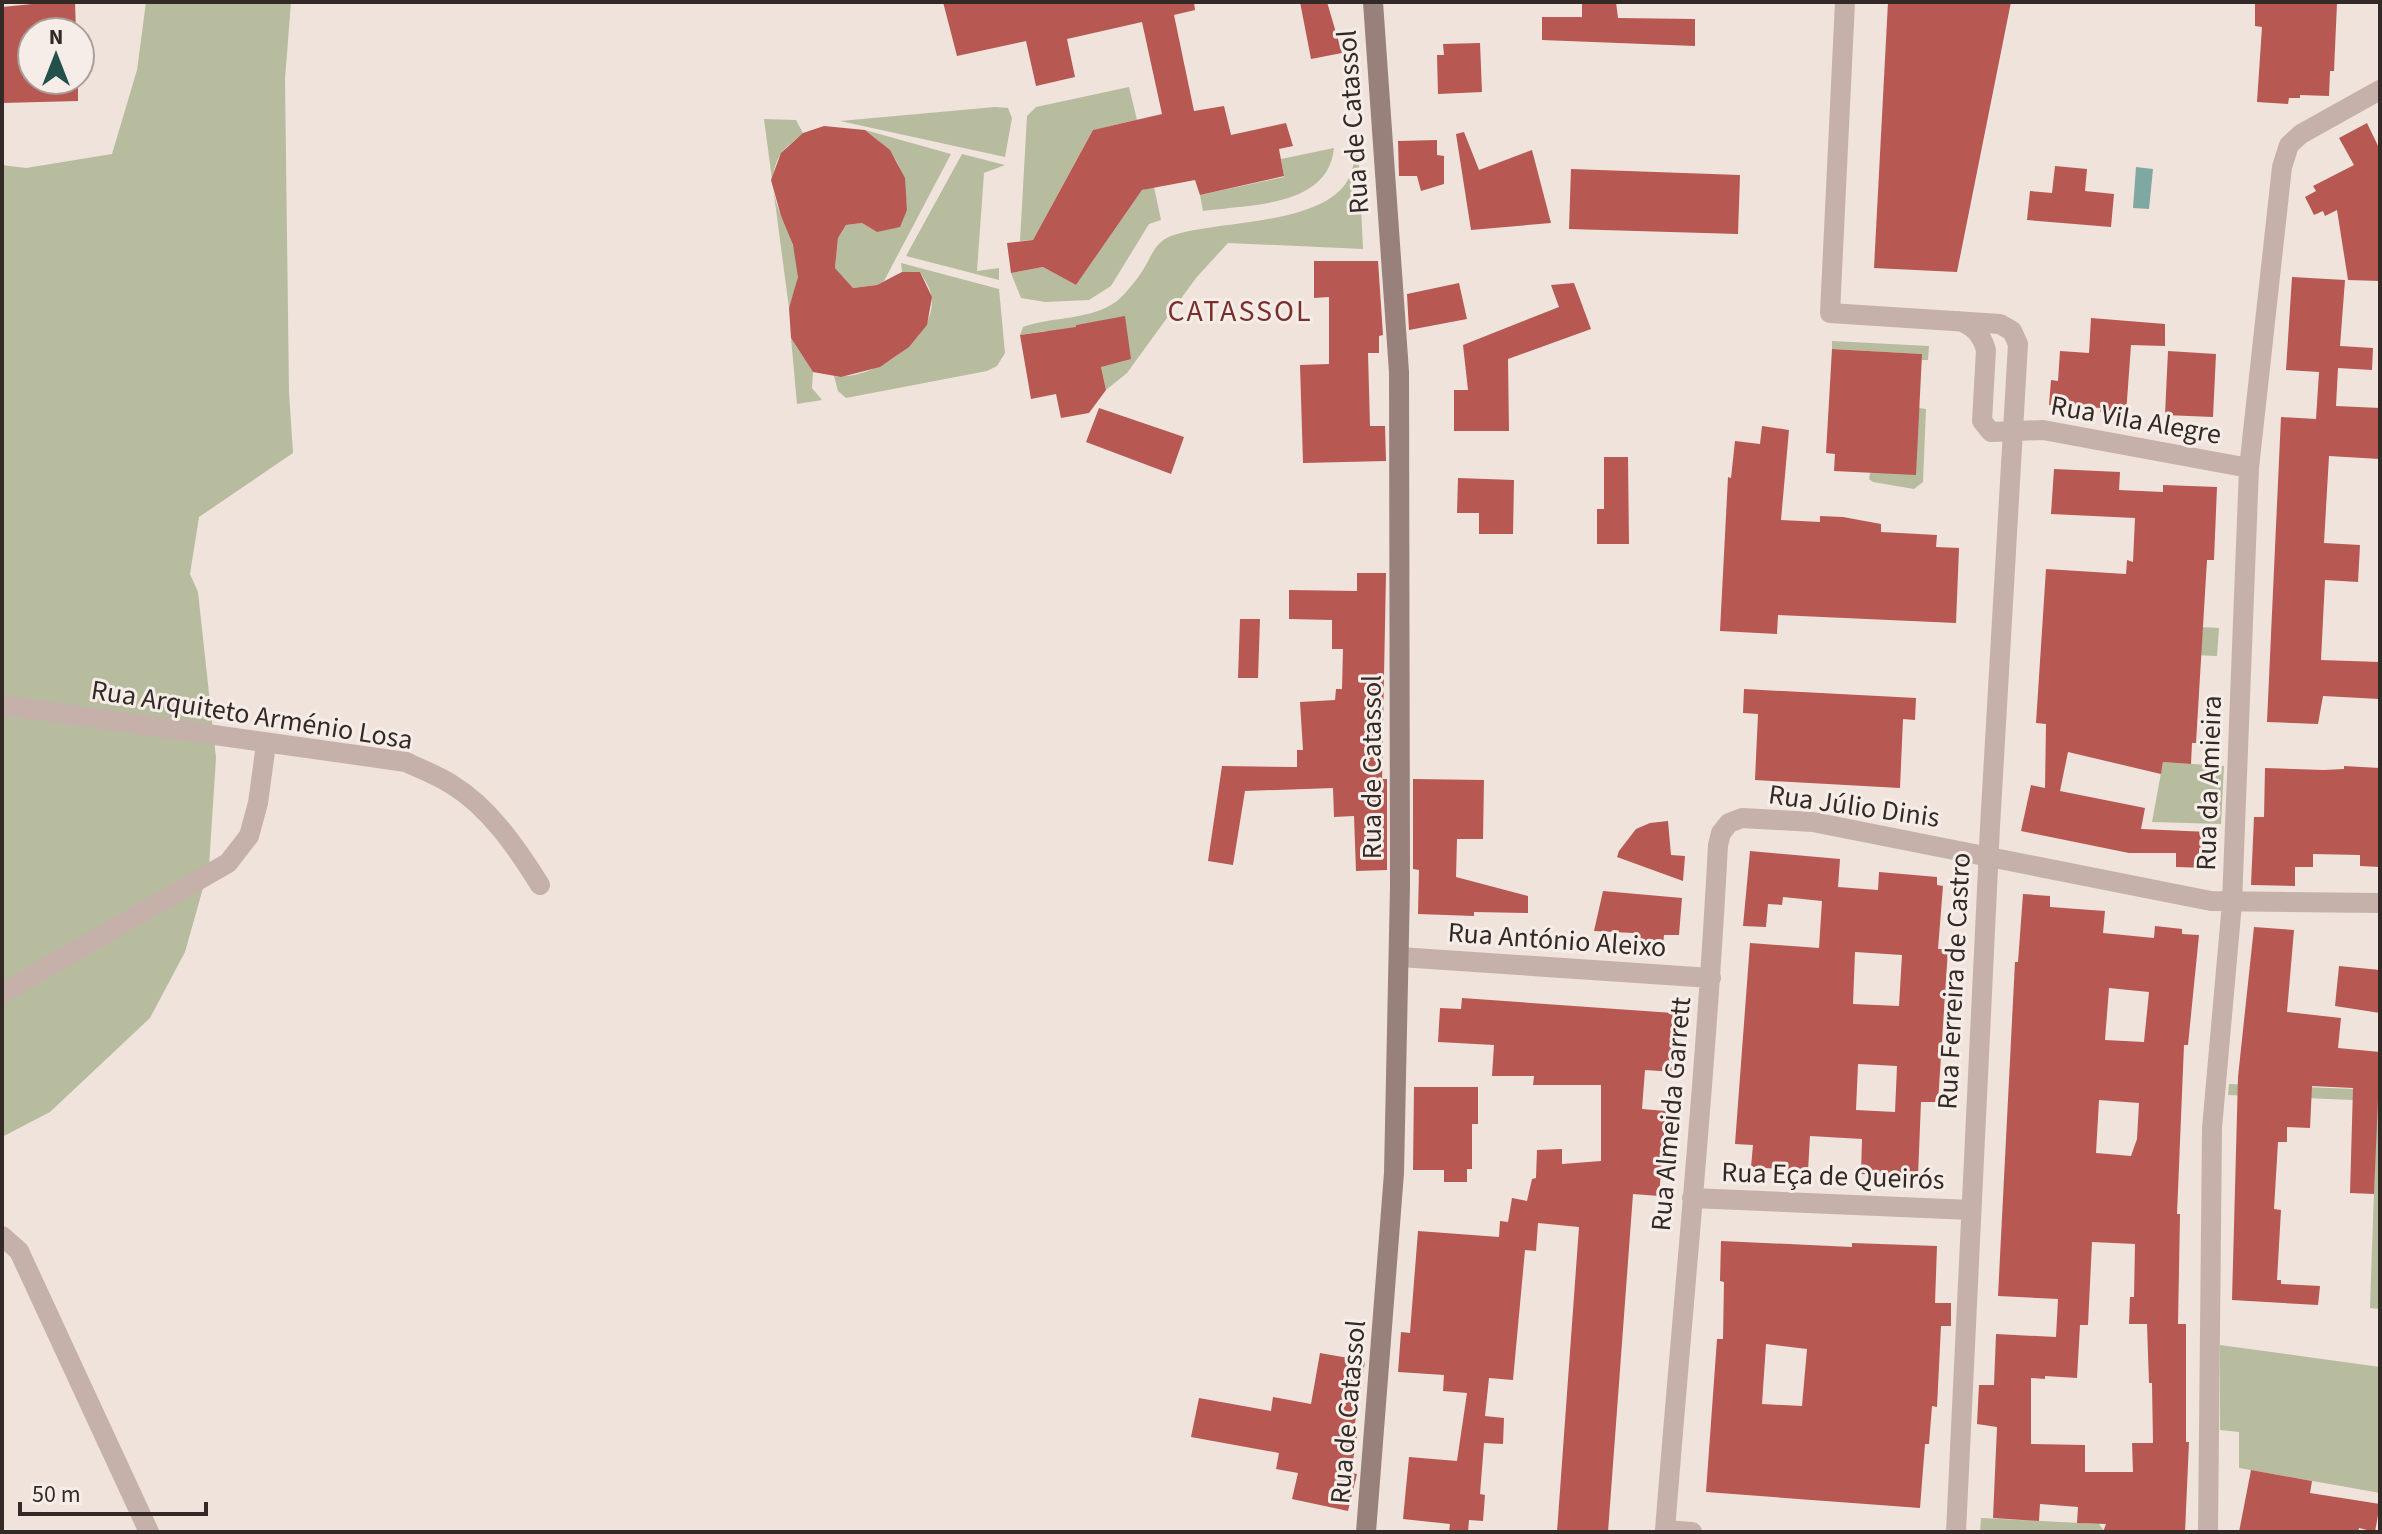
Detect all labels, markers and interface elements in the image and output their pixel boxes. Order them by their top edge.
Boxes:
north arrow [16,16,96,96]
text: N [49,21,63,53]
street label: Rua de Catassol [1327,29,1379,215]
district label: CATASSOL [1167,290,1313,333]
street label: Rua Vila Alegre [2048,385,2224,455]
street label: Rua Arquiteto Arménio Losa [88,670,416,760]
street label: Rua de Catassol [1352,675,1392,859]
street label: Rua da Amieira [2186,695,2232,871]
street label: Rua Júlio Dinis [1766,774,1942,838]
street label: Rua Ferreira de Castro [1927,851,1981,1111]
street label: Rua António Aleixo [1446,912,1668,968]
street label: Rua Almeida Garrett [1641,995,1701,1233]
street label: Rua Eça de Queirós [1721,1152,1945,1200]
street label: Rua de Catassol [1320,1318,1376,1506]
scale bar [20,1466,206,1516]
text: 50 m [32,1477,81,1512]

